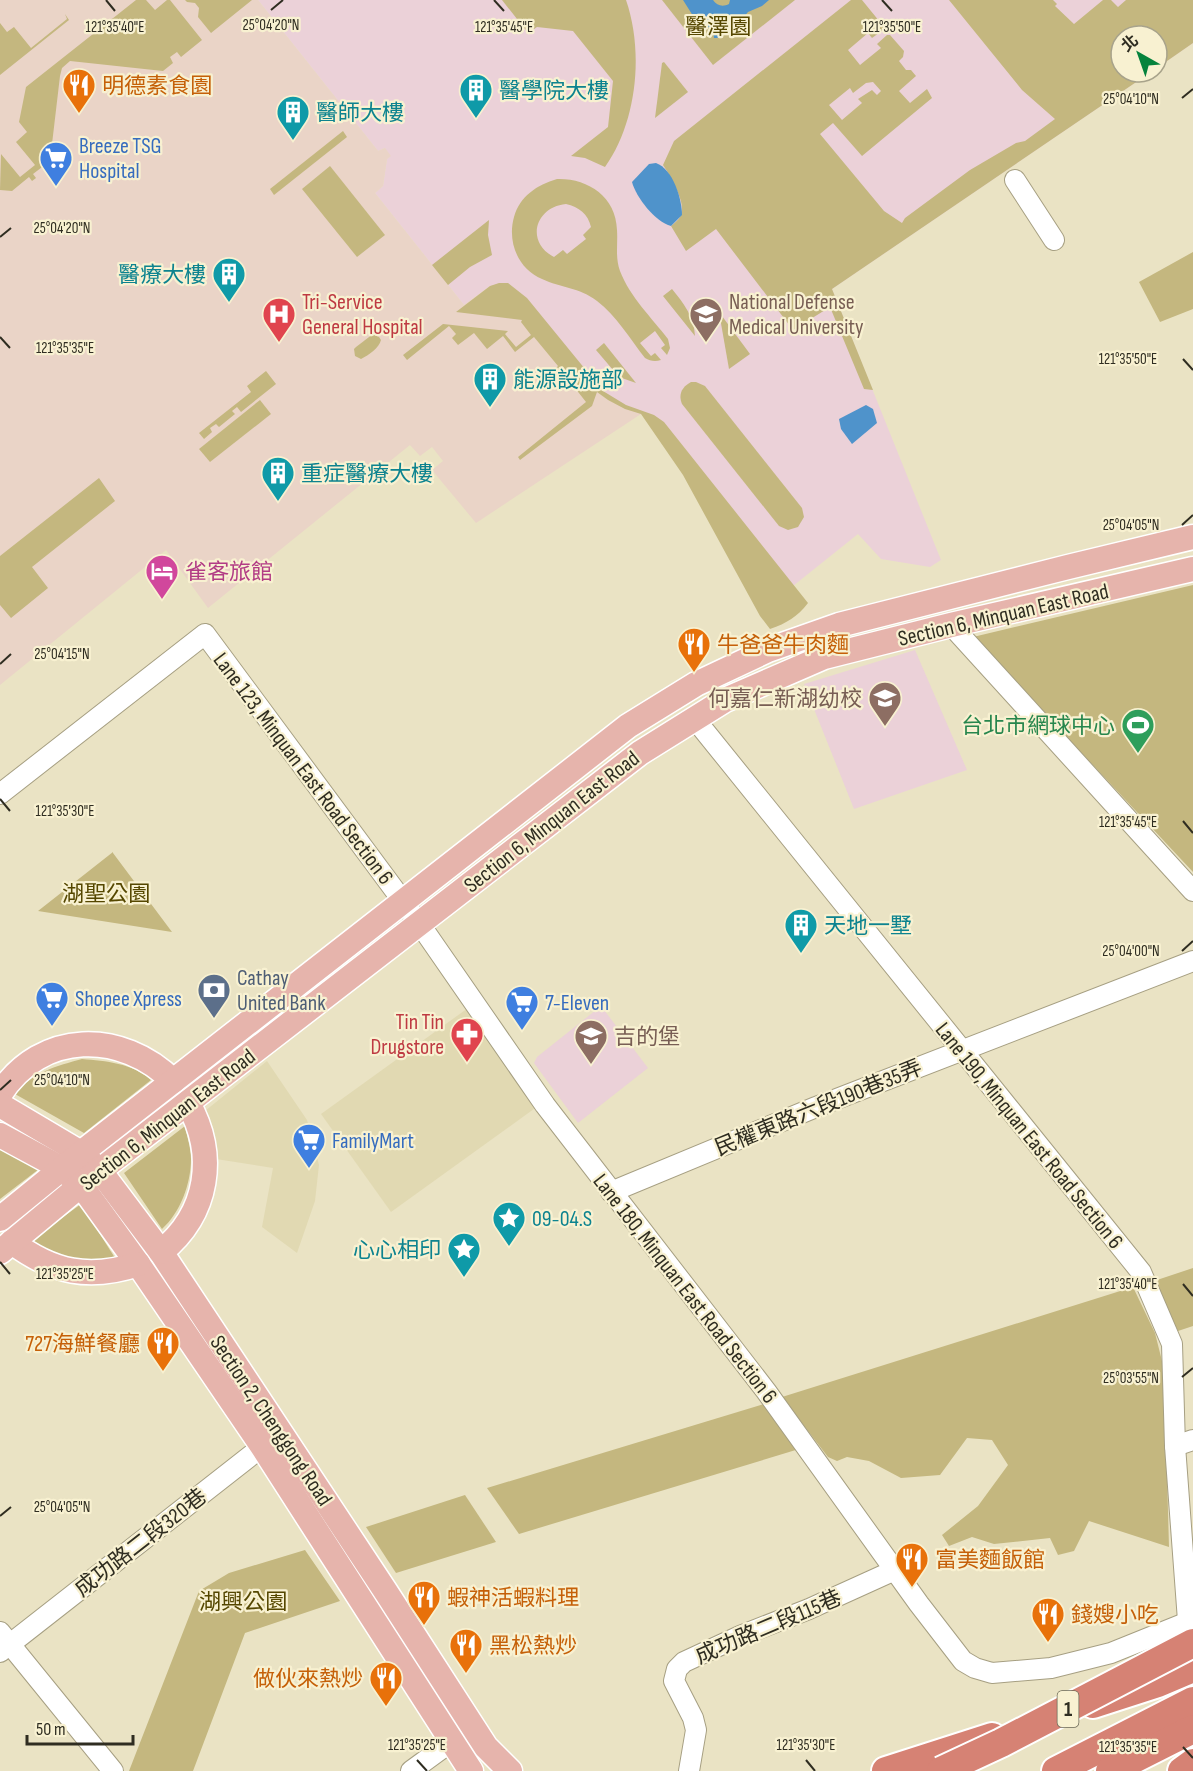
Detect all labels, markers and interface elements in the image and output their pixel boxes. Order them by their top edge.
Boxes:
park label: 醫澤園 [685,14,751,41]
text: 25°04'20"N [243,16,299,35]
text: 121°35'40"E [86,18,144,37]
text: 121°35'45"E [475,18,533,37]
text: 121°35'50"E [863,18,921,37]
north arrow [1109,24,1169,84]
text: 北 [1118,31,1143,56]
restaurant icon: 明德素食園 [61,67,97,114]
building icon: 醫學院大樓 [458,72,494,119]
place label: 明德素食園 [102,73,212,100]
place label: 醫學院大樓 [499,78,609,105]
text: 25°04'10"N [1103,90,1159,109]
building icon: 醫師大樓 [275,94,311,141]
place label: 醫師大樓 [316,100,404,127]
place label: Breeze TSG Hospital [79,133,162,185]
supermarket icon: Breeze TSG Hospital [38,140,74,187]
text: 25°04'20"N [34,219,90,238]
building icon: 醫療大樓 [211,256,247,303]
place label: 醫療大樓 [118,262,206,289]
place label: Tri-Service General Hospital [302,289,423,341]
place label: National Defense Medical University [729,289,864,341]
hospital icon: Tri-Service General Hospital [261,296,297,343]
school or university icon: National Defense Medical University [688,296,724,343]
text: 121°35'35"E [36,339,94,358]
text: 121°35'50"E [1099,350,1157,369]
building icon: 能源設施部 [472,361,508,408]
place label: 能源設施部 [513,367,623,394]
building icon: 重症醫療大樓 [260,455,296,502]
place label: 重症醫療大樓 [301,461,433,488]
text: 25°04'05"N [1103,516,1159,535]
hotel icon: 雀客旅館 [144,553,180,600]
place label: 雀客旅館 [185,559,273,586]
street label: Section 6, Minquan East Road [896,578,1111,653]
restaurant icon: 牛爸爸牛肉麵 [676,626,712,673]
place label: 牛爸爸牛肉麵 [717,632,849,659]
text: 25°04'15"N [34,645,90,664]
street label: Lane 123, Minquan East Road Section 6 [207,648,399,890]
school or university icon: 何嘉仁新湖幼校 [867,680,903,727]
place label: 何嘉仁新湖幼校 [708,686,862,713]
sports icon: 台北市網球中心 [1120,707,1156,754]
place label: 台北市網球中心 [961,713,1115,740]
street label: Section 6, Minquan East Road [459,745,645,899]
text: 121°35'30"E [36,802,94,821]
text: 121°35'45"E [1099,813,1157,832]
park label: 湖聖公園 [62,881,150,908]
building icon: 天地一墅 [783,907,819,954]
place label: 天地一墅 [824,913,912,940]
text: 25°04'00"N [1102,942,1160,961]
place label: Cathay United Bank [237,965,326,1017]
bank icon: Cathay United Bank [196,972,232,1019]
supermarket icon: Shopee Xpress [34,980,70,1027]
supermarket icon: 7-Eleven [504,984,540,1031]
place label: Shopee Xpress [75,986,182,1013]
place label: 7-Eleven [545,990,609,1017]
place label: Tin Tin Drugstore [371,1009,444,1061]
pharmacy icon: Tin Tin Drugstore [449,1016,485,1063]
street label: Lane 190, Minquan East Road Section 6 [929,1017,1129,1255]
school or university icon: 吉的堡 [573,1018,609,1065]
place label: 吉的堡 [614,1024,680,1051]
street label: Section 6, Minquan East Road [75,1043,261,1197]
street label: 民權東路六段190巷35弄 [711,1054,926,1162]
text: 25°04'10"N [34,1071,90,1090]
supermarket icon: FamilyMart [291,1122,327,1169]
place label: FamilyMart [332,1128,414,1155]
street label: Lane 180, Minquan East Road Section 6 [587,1169,783,1409]
place icon: 09-04.S [491,1200,527,1247]
place label: 09-04.S [532,1206,592,1233]
place icon: 心心相印 [446,1231,482,1278]
place label: 心心相印 [353,1237,441,1264]
text: 121°35'25"E [36,1265,94,1284]
text: 121°35'40"E [1099,1275,1157,1294]
restaurant icon: 727海鮮餐廳 [145,1325,181,1372]
street label: Section 2, Chenggong Road [204,1330,338,1511]
place label: 727海鮮餐廳 [25,1331,140,1358]
text: 25°03'55"N [1103,1369,1159,1388]
street label: 成功路二段320巷 [70,1483,212,1603]
text: 25°04'05"N [34,1498,90,1517]
restaurant icon: 富美麵飯館 [894,1541,930,1588]
place label: 富美麵飯館 [935,1547,1045,1574]
restaurant icon: 蝦神活蝦料理 [406,1579,442,1626]
street label: 成功路二段115巷 [691,1584,846,1670]
place label: 蝦神活蝦料理 [447,1585,579,1612]
park label: 湖興公園 [199,1589,287,1616]
restaurant icon: 錢嫂小吃 [1030,1596,1066,1643]
place label: 錢嫂小吃 [1071,1602,1159,1629]
restaurant icon: 黑松熱炒 [448,1627,484,1674]
place label: 黑松熱炒 [489,1633,577,1660]
restaurant icon: 做伙來熱炒 [368,1660,404,1707]
place label: 做伙來熱炒 [253,1666,363,1693]
road number: 1 [1058,1691,1078,1727]
scale bar [27,1708,134,1746]
text: 50 m [36,1719,66,1740]
text: 121°35'25"E [388,1736,446,1755]
text: 121°35'30"E [777,1736,835,1755]
text: 121°35'35"E [1099,1738,1157,1757]

